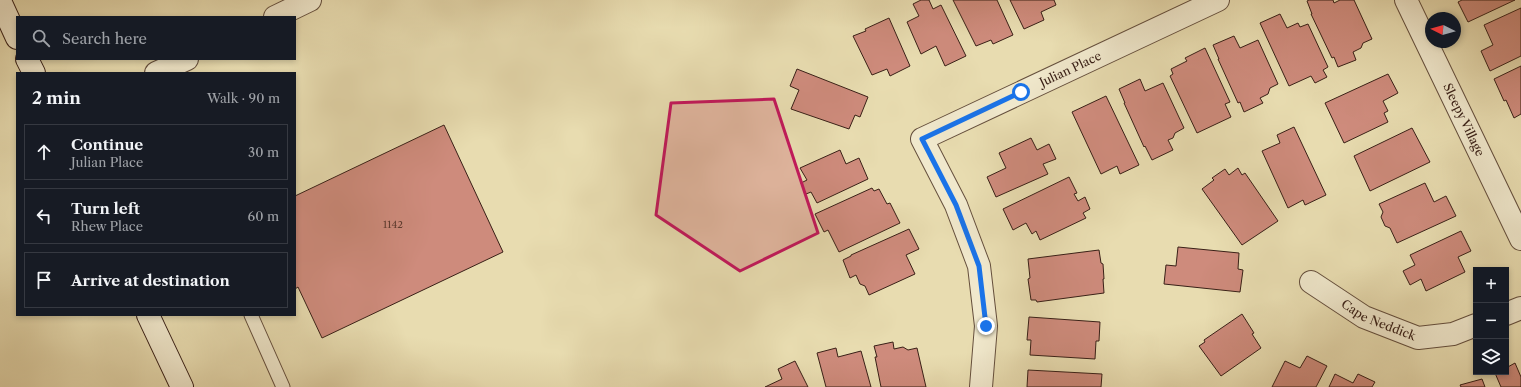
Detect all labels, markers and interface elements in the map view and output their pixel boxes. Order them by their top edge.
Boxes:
north arrow [1425,12,1461,48]
search box [16,16,296,60]
icon: search [30,27,52,49]
text: Search here [62,29,147,48]
street label: Julian Place [1035,48,1104,91]
street label: Sleepy Village [1440,81,1488,159]
route start [1012,83,1030,101]
text: 2 min [32,88,81,108]
text: Walk · 90 m [207,90,280,106]
text: Continue [71,135,143,154]
icon: ahead [33,141,55,163]
text: 30 m [248,144,279,160]
text: Julian Place [71,154,143,170]
text: Turn left [71,199,140,218]
icon: left [33,205,55,227]
text: 60 m [248,208,279,224]
text: Rhew Place [71,218,143,234]
house number: 1142 [383,218,403,231]
map controls [1473,267,1509,375]
button: + [1473,267,1509,303]
icon: arrive [33,269,55,291]
text: Arrive at destination [71,271,230,290]
street label: Cape Neddick [1339,296,1419,344]
button: − [1473,303,1509,339]
route end [977,317,995,335]
button: layers [1473,339,1509,375]

